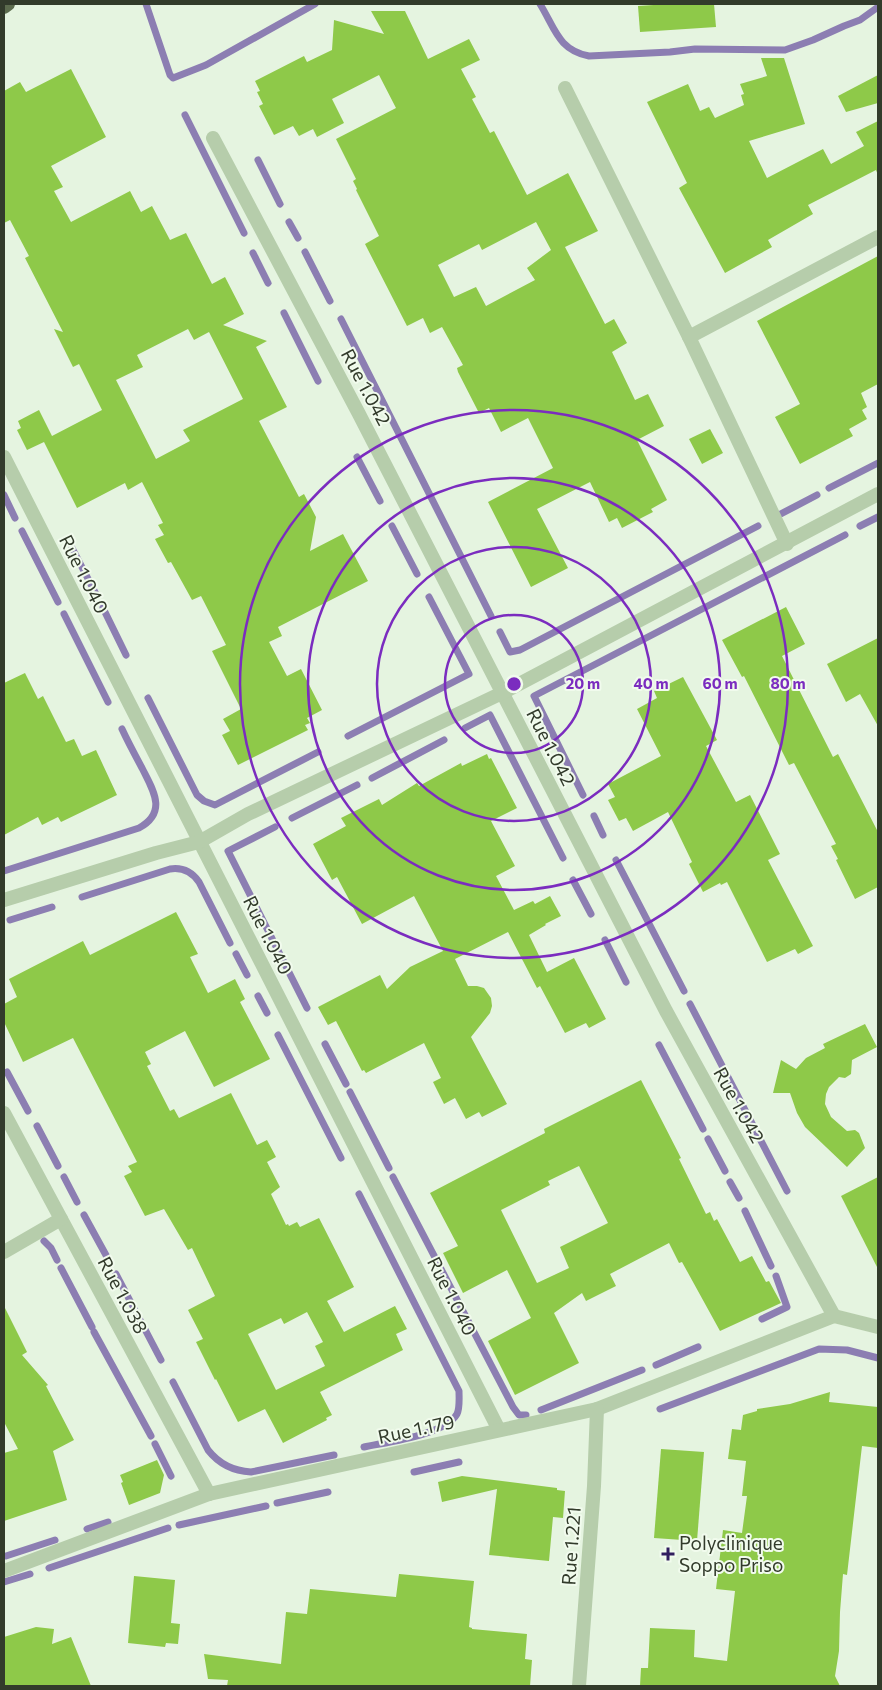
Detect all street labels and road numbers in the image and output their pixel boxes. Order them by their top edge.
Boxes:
street label: Rue 1.042 [337,345,396,429]
street label: Rue 1.040 [55,531,114,617]
street label: Rue 1.042 [522,704,581,789]
street label: Rue 1.040 [239,892,298,978]
street label: Rue 1.042 [709,1063,770,1147]
street label: Rue 1.038 [94,1252,153,1337]
street label: Rue 1.040 [423,1253,482,1339]
street label: Rue 1.179 [376,1409,456,1448]
street label: Rue 1.221 [556,1506,585,1586]

